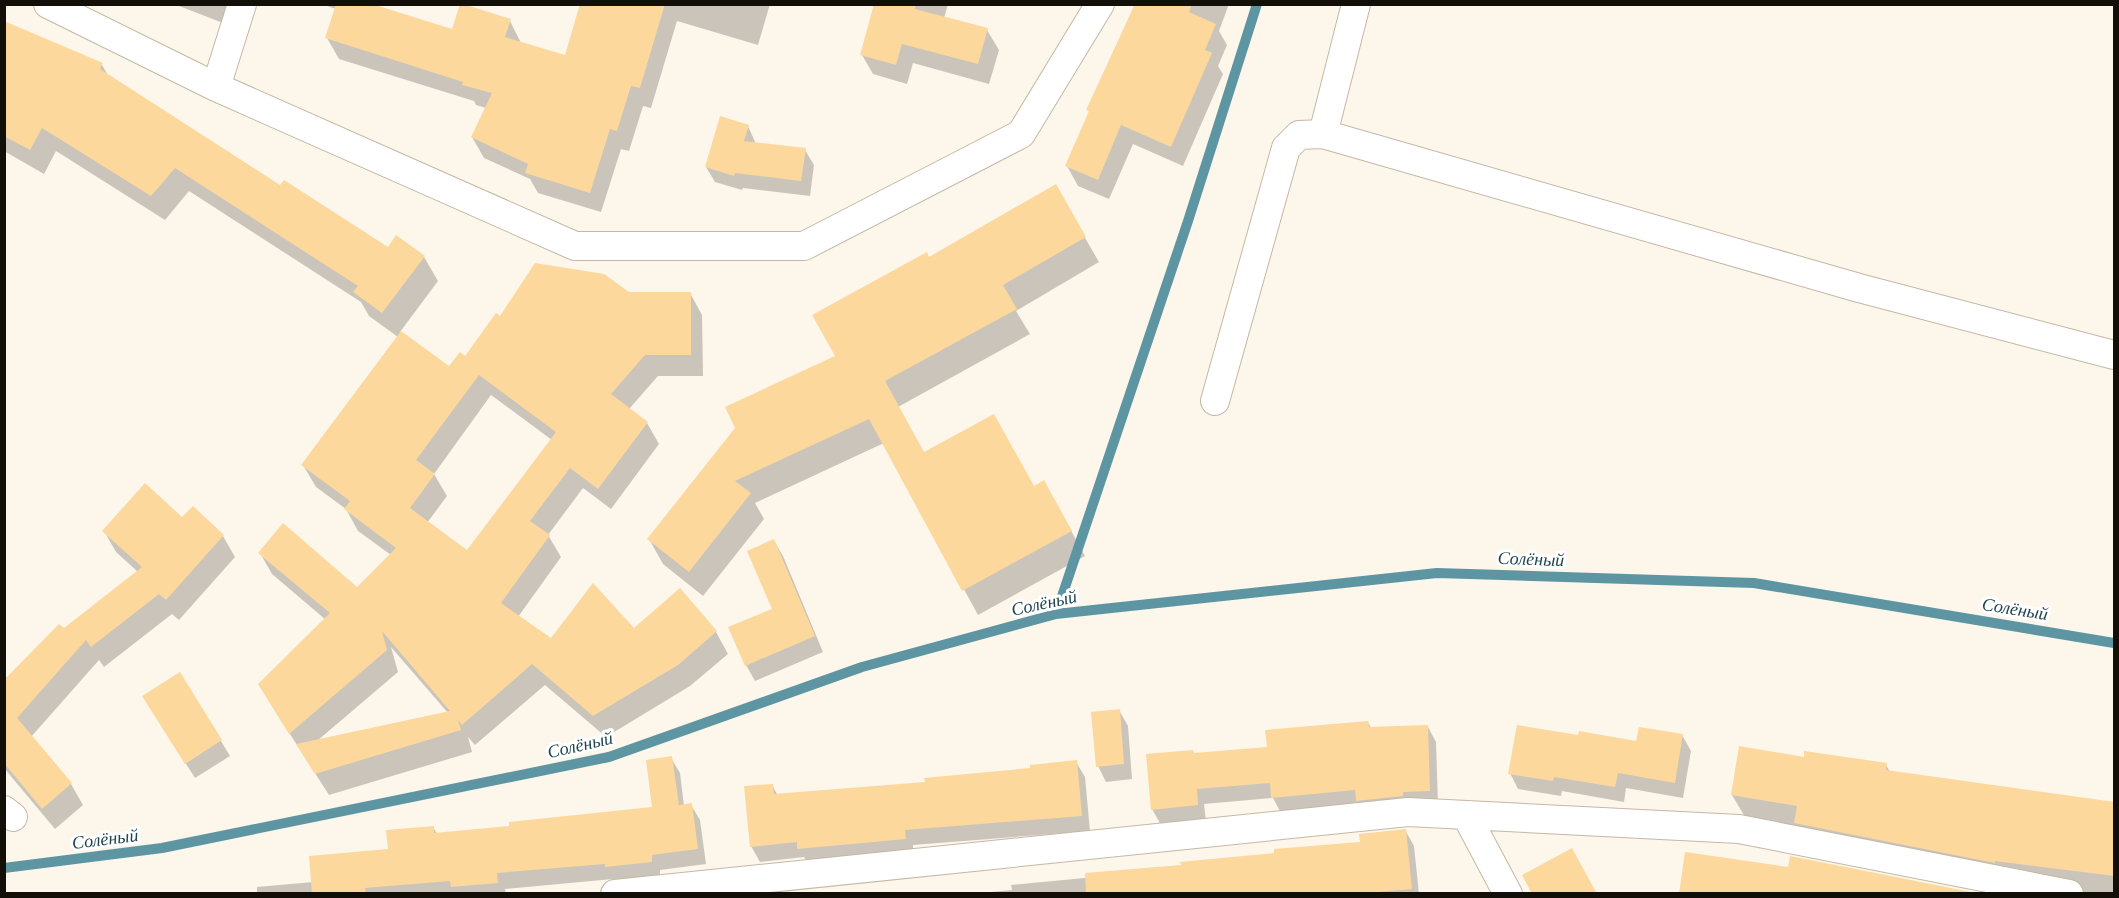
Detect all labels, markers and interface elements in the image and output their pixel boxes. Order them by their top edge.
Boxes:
water label: Солёный [1497,548,1565,570]
water label: Солёный [1009,586,1079,620]
water label: Солёный [1981,594,2049,624]
water label: Солёный [545,728,615,762]
water label: Солёный [71,825,139,853]

